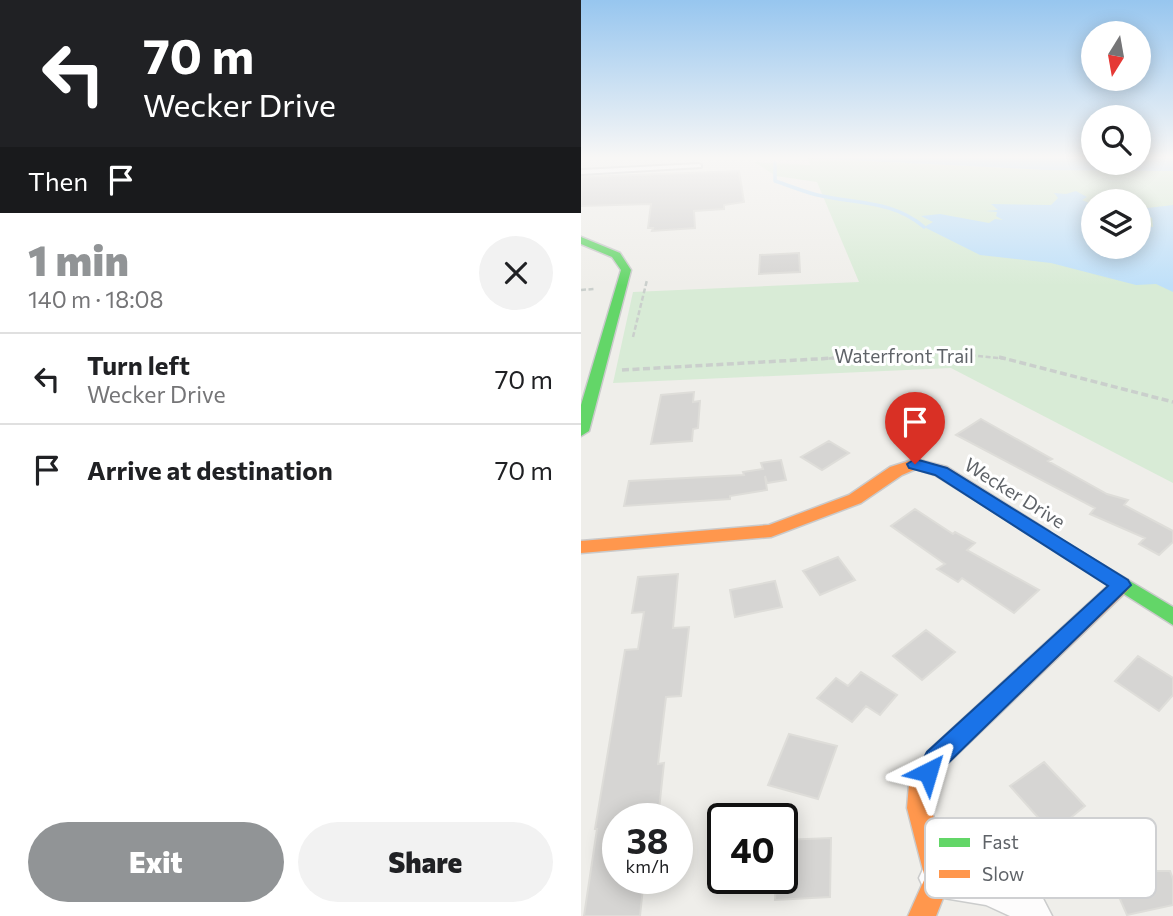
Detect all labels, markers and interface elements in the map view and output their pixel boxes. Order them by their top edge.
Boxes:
north arrow [1081,21,1151,91]
map controls [1081,21,1151,259]
text: 70 m [143,24,254,84]
icon: left [28,28,119,119]
text: Wecker Drive [143,84,336,124]
button: search [1081,105,1151,175]
icon: arrive [102,161,140,199]
text: Then [28,165,88,196]
button: layers [1081,189,1151,259]
text: 1 min [28,233,129,285]
button: close [479,236,553,310]
text: 140 m · 18:08 [28,285,164,313]
street label: Waterfront Trail [834,344,974,367]
text: Turn left [87,349,190,380]
icon: left [28,360,66,398]
text: 70 m [495,363,553,394]
text: Wecker Drive [87,380,226,408]
pin [885,392,945,464]
icon: arrive [896,403,934,441]
icon: arrive [28,451,66,489]
street label: Wecker Drive [961,452,1070,533]
text: Arrive at destination [87,454,333,485]
text: 70 m [495,454,553,485]
position arrow [891,735,965,809]
speed limit sign: 40 [707,803,798,894]
text: 38 [626,818,669,861]
legend [925,818,1156,898]
button: Exit [28,822,284,902]
button: Share [298,822,553,902]
text: Fast [982,830,1019,853]
text: km/h [626,855,669,877]
text: Slow [982,862,1024,885]

